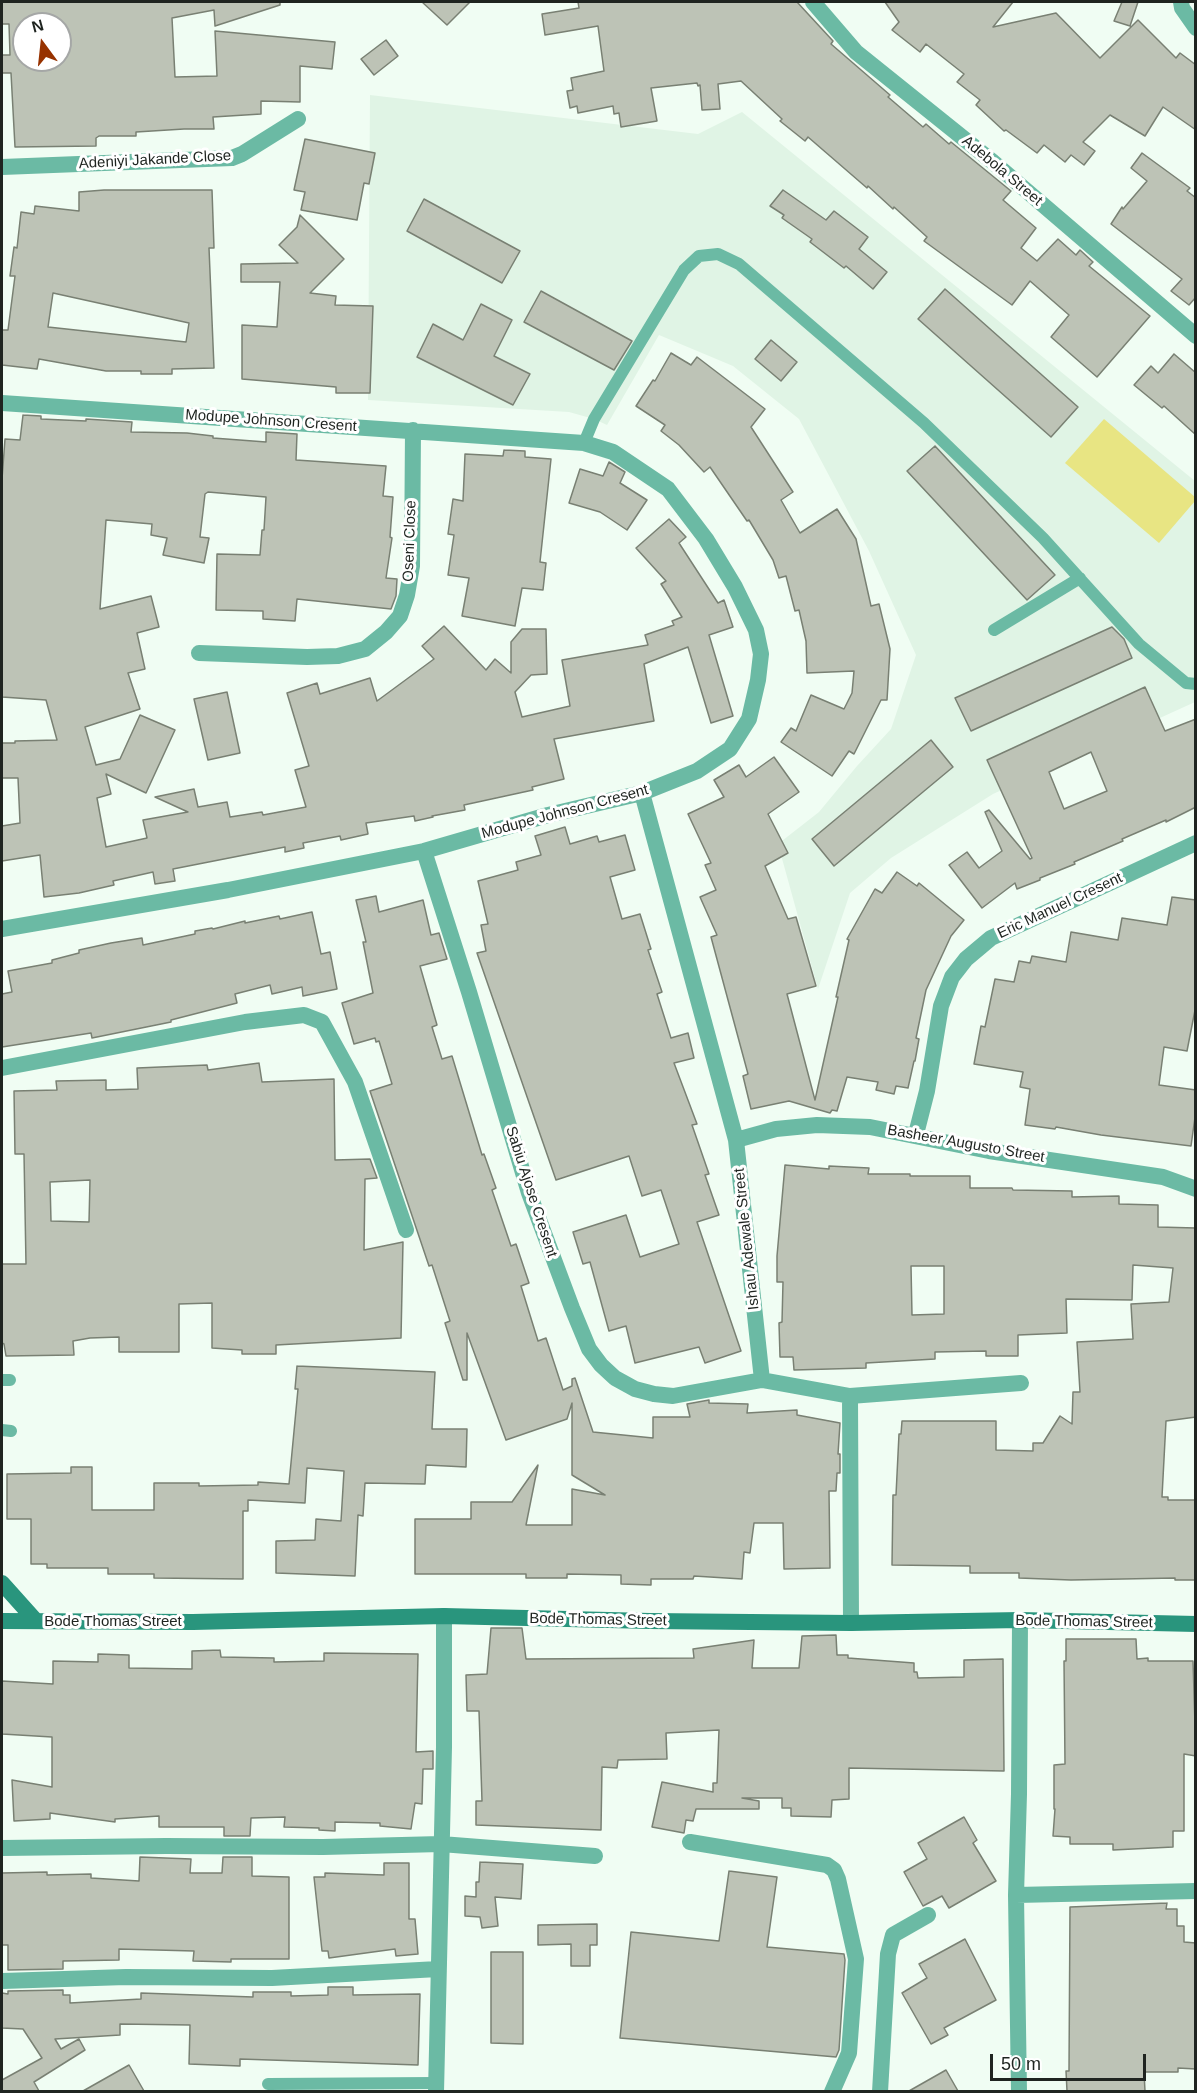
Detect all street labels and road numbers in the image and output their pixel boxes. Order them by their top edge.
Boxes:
street label: Adebola Street [958,132,1046,210]
street label: Adeniyi Jakande Close [78,147,232,173]
street label: Modupe Johnson Cresent [185,406,357,436]
street label: Oseni Close [400,500,420,582]
street label: Modupe Johnson Cresent [480,781,650,843]
street label: Eric Manuel Cresent [995,869,1125,943]
street label: Basheer Augusto Street [886,1121,1046,1167]
street label: Sabiu Ajose Cresent [501,1124,561,1260]
street label: Ishau Adewale Street [731,1167,763,1311]
street label: Bode Thomas Street [529,1610,667,1630]
street label: Bode Thomas Street [1015,1612,1153,1632]
street label: Bode Thomas Street [44,1613,182,1631]

